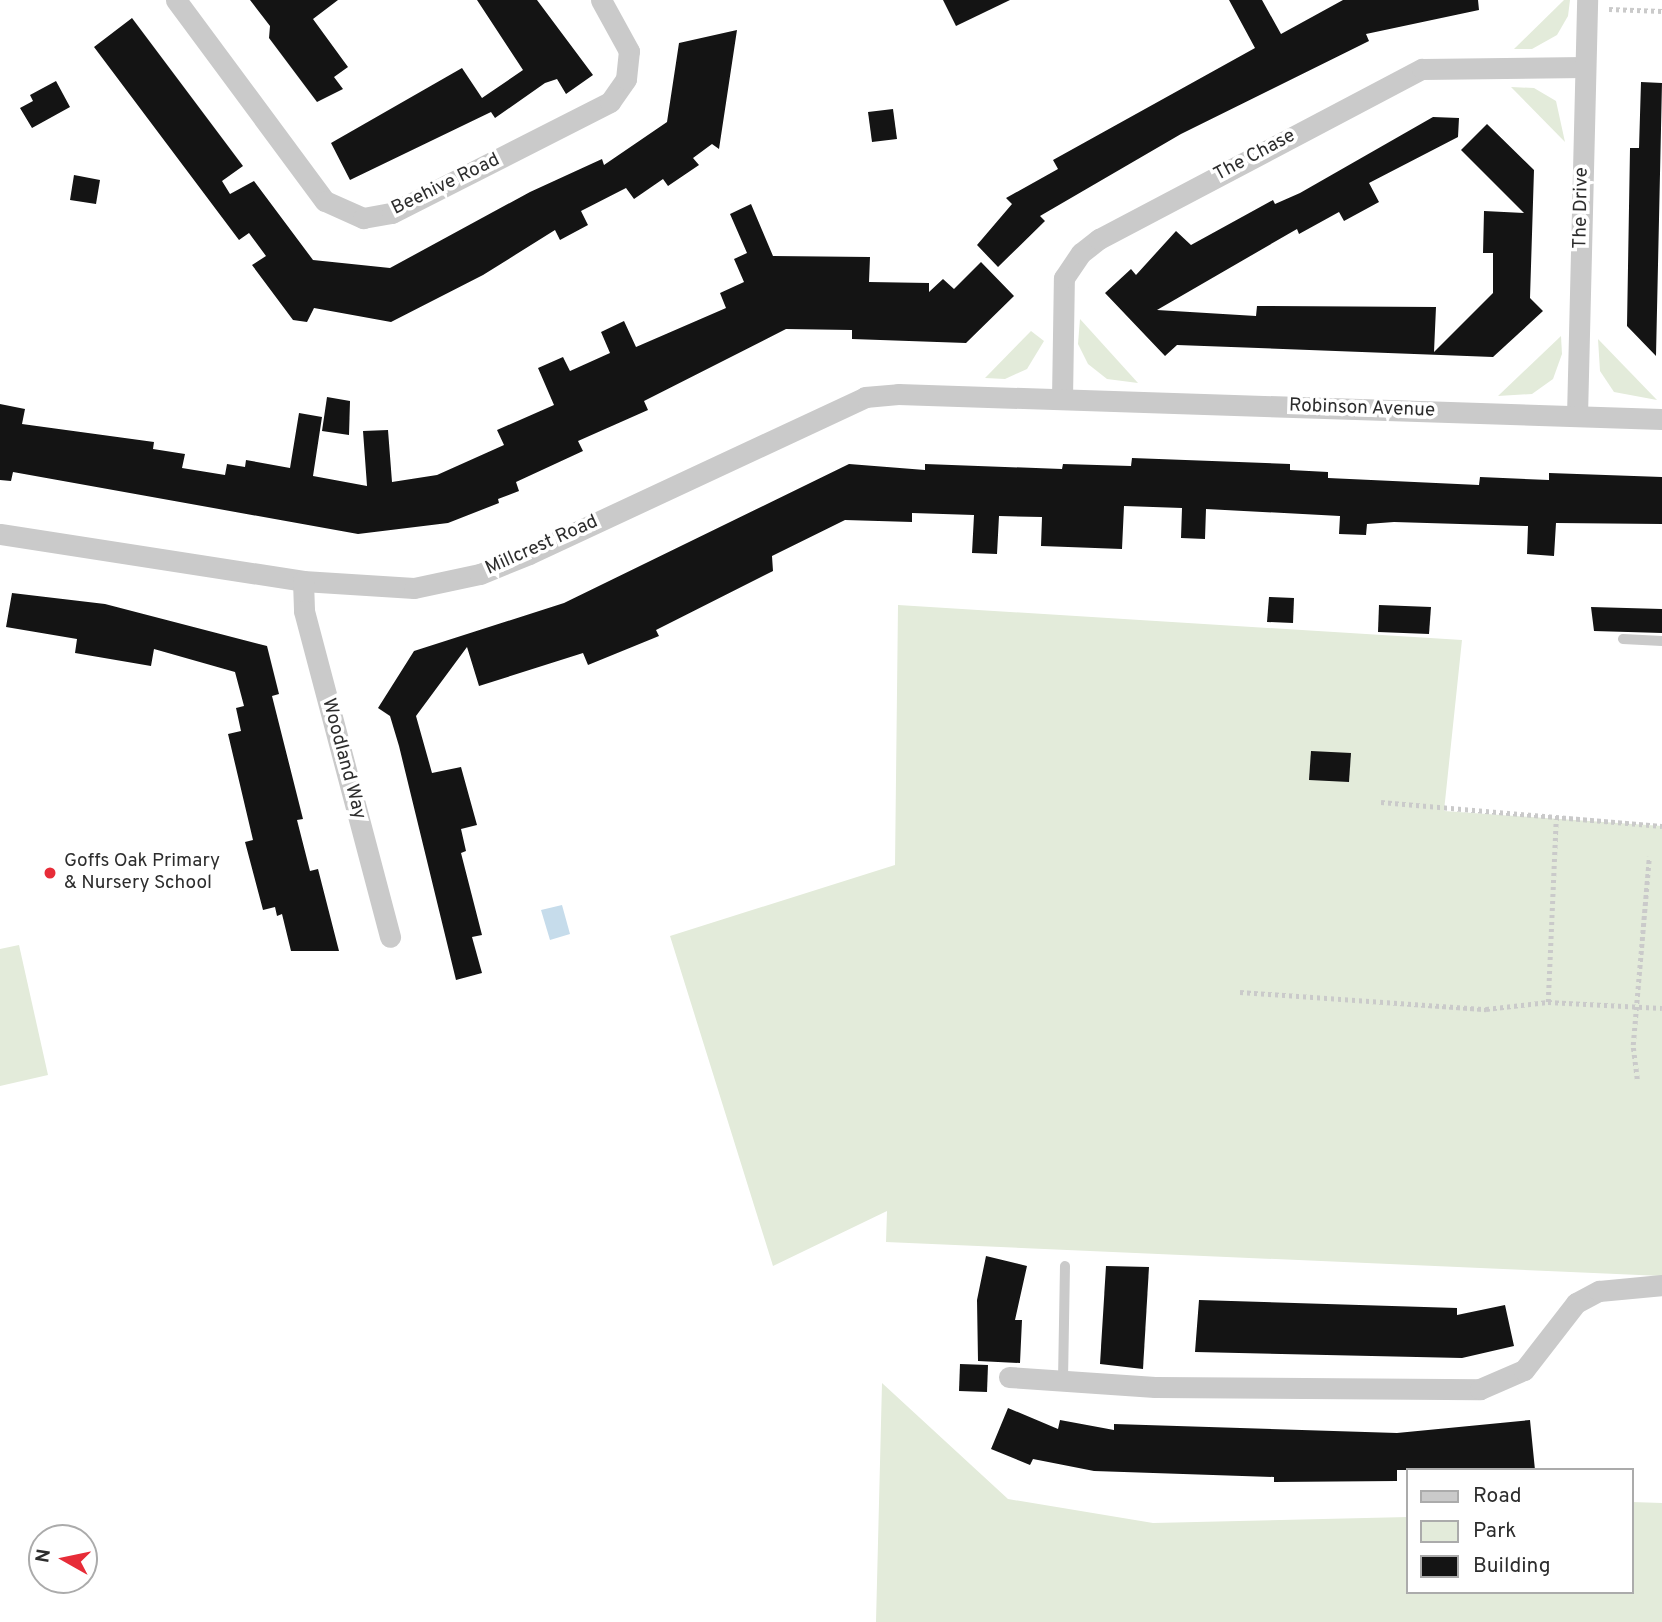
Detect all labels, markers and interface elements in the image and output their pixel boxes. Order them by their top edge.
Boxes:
street label: The Chase [1210,125,1300,187]
street label: Beehive Road [388,149,504,221]
street label: The Drive [1570,167,1594,249]
street label: Robinson Avenue [1288,395,1436,423]
street label: Millcrest Road [482,511,602,581]
street label: Woodland Way [316,696,370,822]
place label: Goffs Oak Primary & Nursery School [64,851,220,895]
marker: Goffs Oak Primary & Nursery School [42,865,58,881]
legend [1406,1468,1634,1594]
text: Road [1473,1483,1522,1510]
text: Park [1473,1518,1516,1545]
north arrow [28,1524,98,1594]
text: N [31,1547,57,1565]
text: Building [1473,1553,1551,1580]

